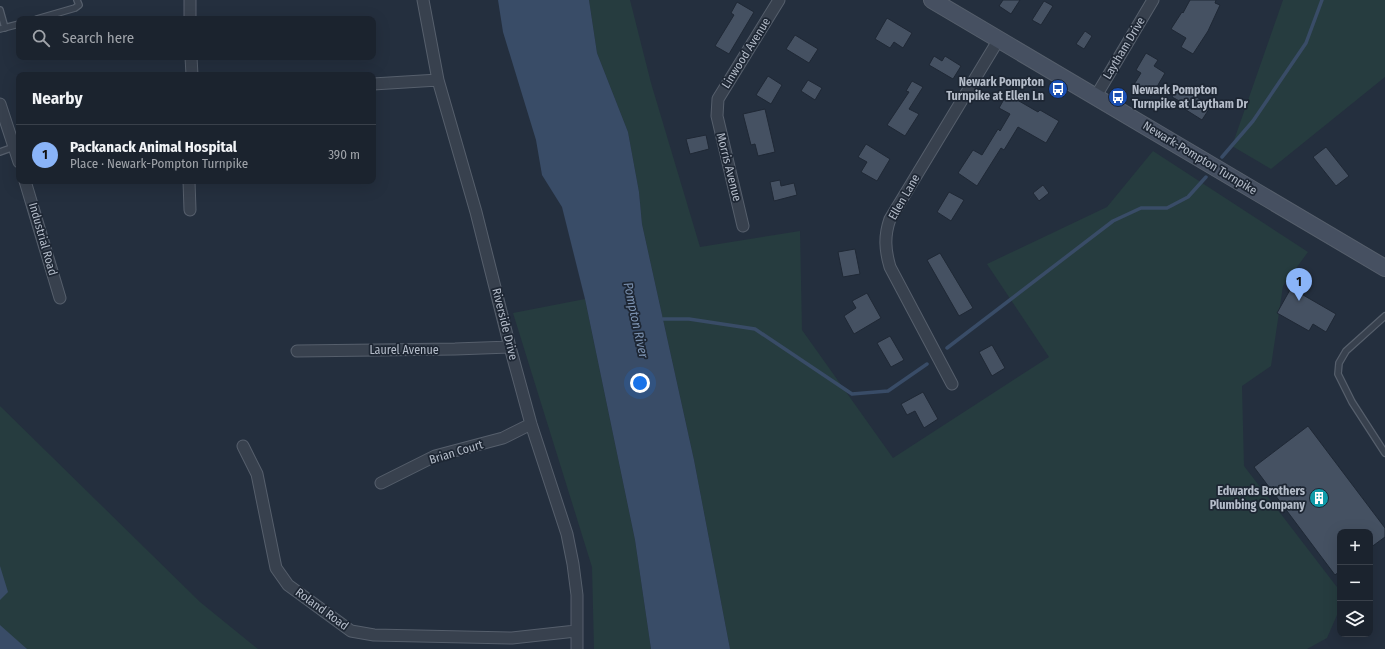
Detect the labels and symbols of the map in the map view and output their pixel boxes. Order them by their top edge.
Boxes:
street label: Laytham Drive [1100,14,1148,82]
street label: Linwood Avenue [719,15,773,91]
place label: Newark Pompton Turnpike at Ellen Ln [946,75,1044,103]
bus stop icon: Newark Pompton Turnpike at Ellen Ln [1047,78,1069,100]
place label: Newark Pompton Turnpike at Laytham Dr [1132,83,1248,111]
bus stop icon: Newark Pompton Turnpike at Laytham Dr [1107,86,1129,108]
street label: Newark-Pompton Turnpike [1141,118,1260,198]
street label: Morris Avenue [714,131,744,203]
street label: Ellen Lane [885,172,923,222]
street label: Industrial Road [26,201,60,277]
pin: 1 [1286,268,1312,301]
water label: Pompton River [621,281,651,360]
street label: Riverside Drive [489,287,521,361]
street label: Laurel Avenue [369,343,439,357]
your location [630,373,650,393]
street label: Brian Court [427,437,485,467]
place label: Edwards Brothers Plumbing Company [1210,484,1306,512]
building icon: Edwards Brothers Plumbing Company [1308,487,1330,509]
street label: Roland Road [293,585,351,633]

